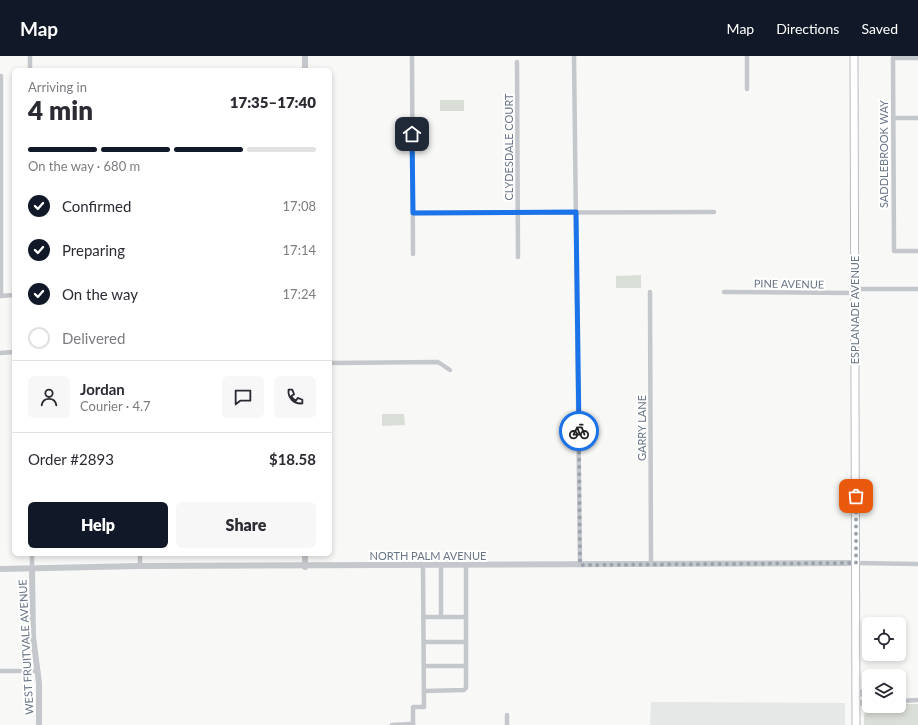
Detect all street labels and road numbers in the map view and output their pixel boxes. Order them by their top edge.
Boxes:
street label: CLYDESDALE COURT [502,93,515,201]
street label: SADDLEBROOK WAY [877,100,890,208]
street label: ESPLANADE AVENUE [848,256,861,364]
street label: PINE AVENUE [754,276,824,291]
street label: GARRY LANE [635,395,648,461]
street label: NORTH PALM AVENUE [370,549,486,562]
street label: WEST FRUITVALE AVENUE [15,579,36,715]

